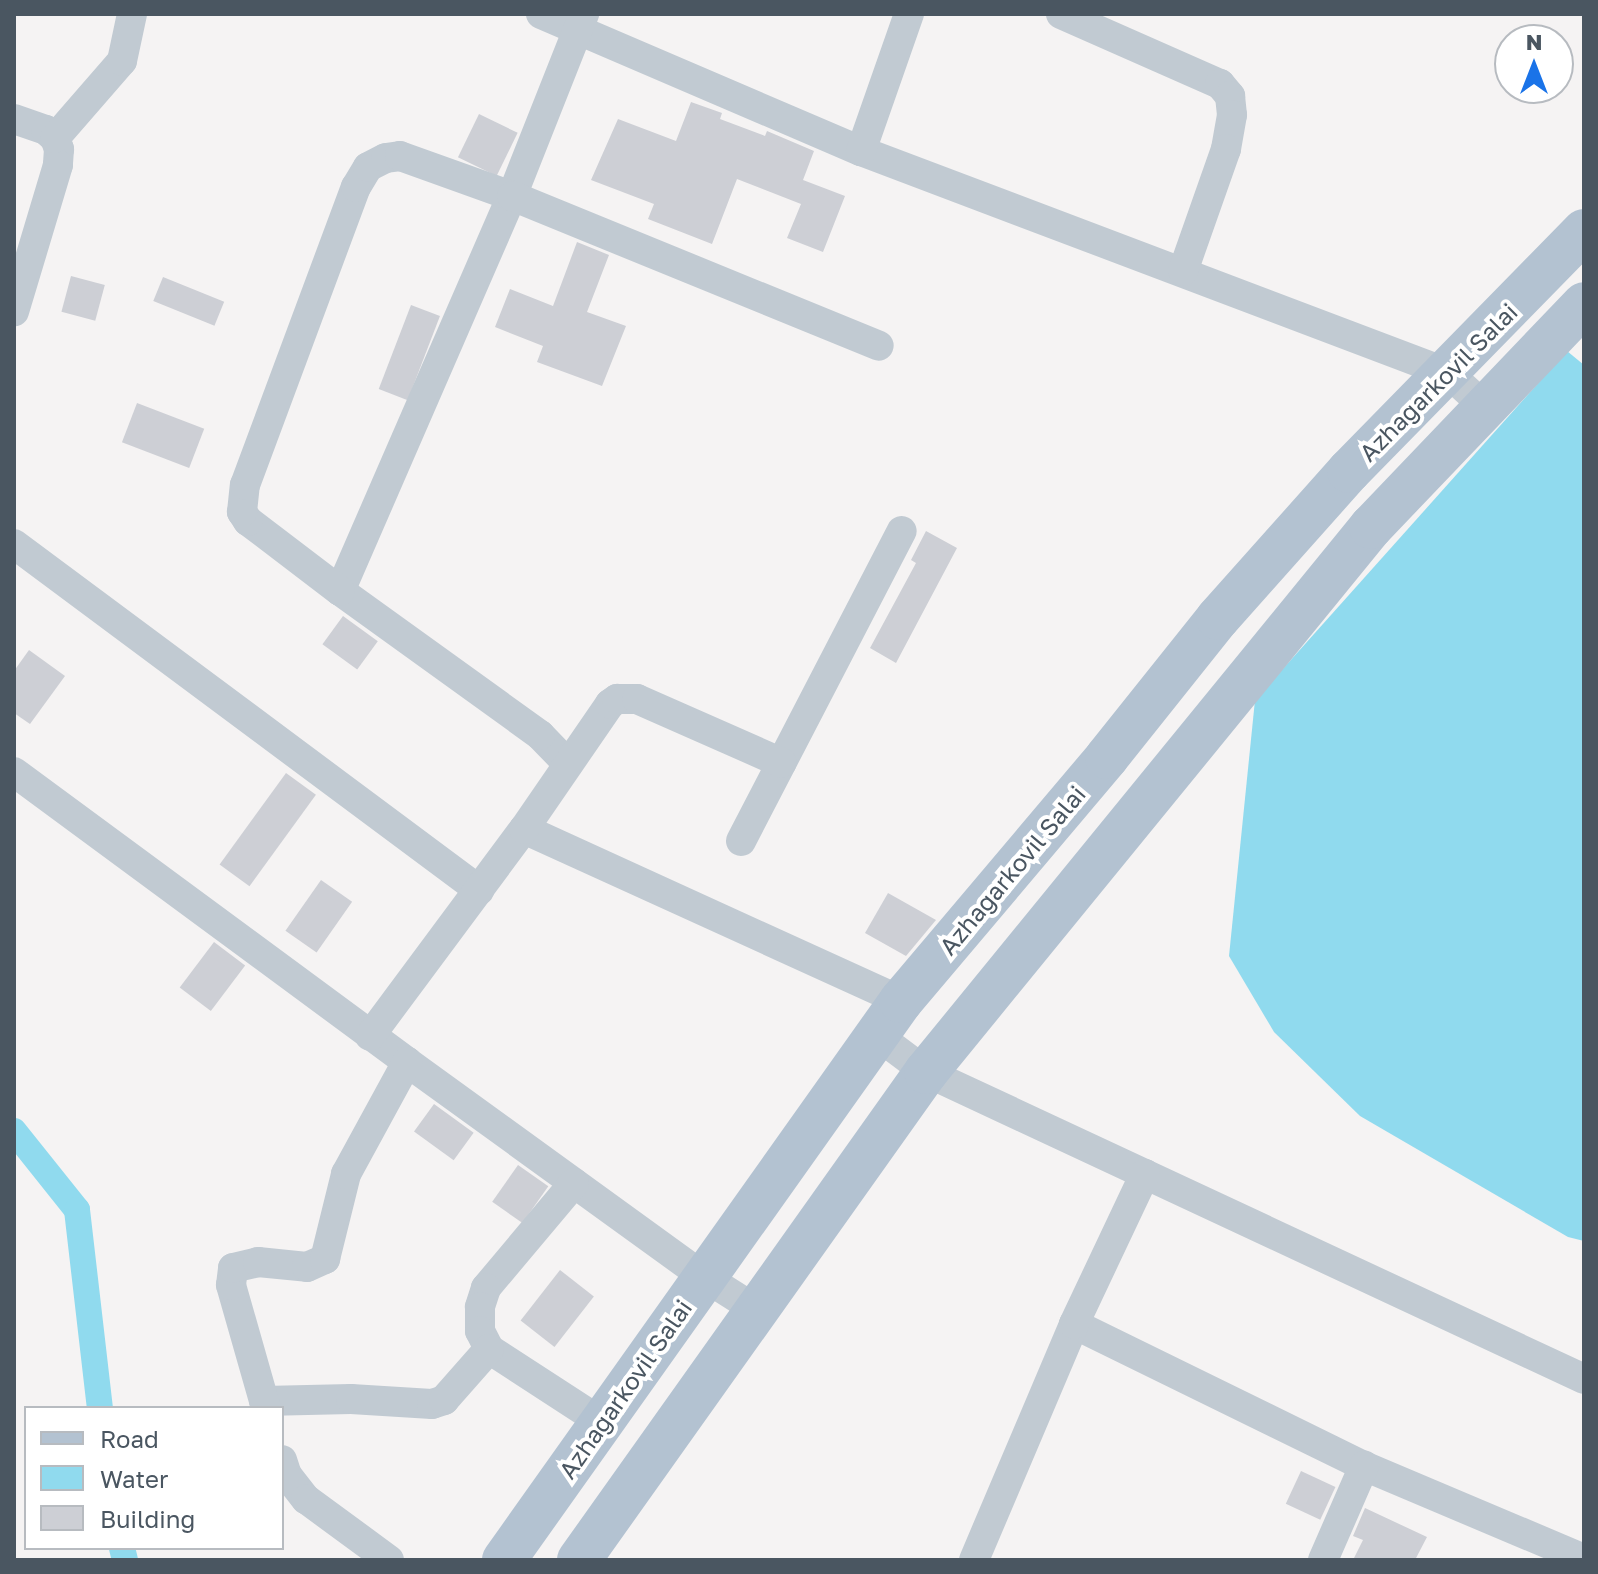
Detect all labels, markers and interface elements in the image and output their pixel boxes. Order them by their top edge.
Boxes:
north arrow [1494,24,1574,104]
text: N [1526,28,1542,55]
street label: Azhagarkovil Salai [1353,297,1523,467]
street label: Azhagarkovil Salai [933,780,1091,960]
street label: Azhagarkovil Salai [552,1294,698,1484]
legend [24,1406,284,1550]
text: Road [100,1424,159,1453]
text: Water [100,1464,168,1493]
text: Building [100,1504,195,1533]

